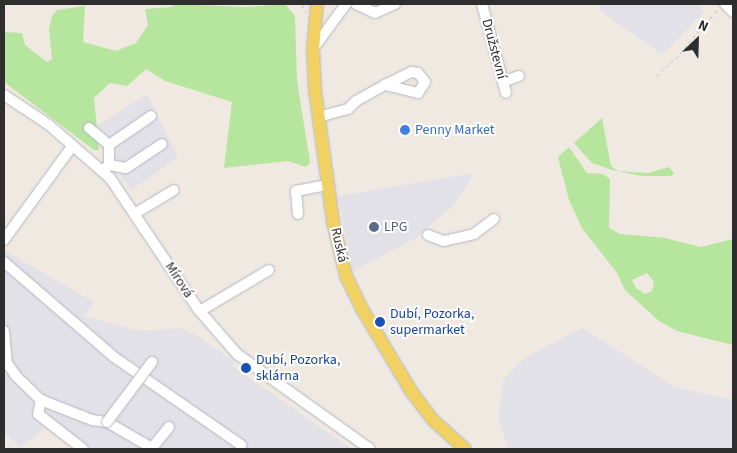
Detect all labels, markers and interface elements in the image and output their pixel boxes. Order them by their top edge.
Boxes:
north arrow [672,15,722,65]
text: N [695,15,711,37]
street label: Družstevní [478,17,510,81]
place label: Penny Market [415,122,494,138]
marker: Penny Market [399,124,411,136]
place label: LPG [384,219,407,235]
marker: LPG [368,221,380,233]
street label: Ruská [327,226,351,264]
street label: Mírová [161,259,197,301]
place label: Dubí, Pozorka, supermarket [390,306,474,338]
marker: Dubí, Pozorka, supermarket [374,316,386,328]
place label: Dubí, Pozorka, sklárna [256,352,340,384]
marker: Dubí, Pozorka, sklárna [240,362,252,374]

